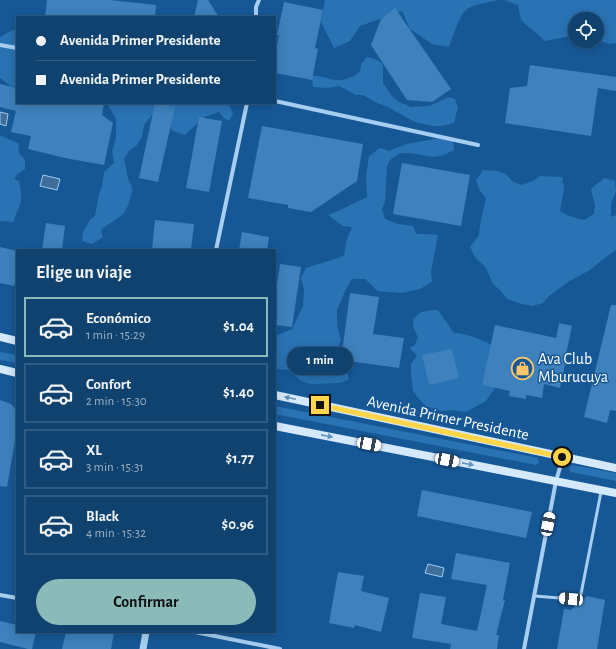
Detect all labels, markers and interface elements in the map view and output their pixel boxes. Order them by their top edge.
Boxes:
map controls [568,12,604,48]
button: locate [568,12,604,48]
text: Avenida Primer Presidente [60,33,221,48]
text: Avenida Primer Presidente [60,72,221,87]
text: Elige un viaje [36,264,131,282]
icon: car [38,309,74,345]
text: Económico [86,311,151,326]
text: $1.04 [223,319,254,334]
text: 1 min · 15:29 [86,329,145,342]
callout: 1 min [287,347,353,375]
place label: Ava Club Mburucuya [538,351,608,386]
text: 1 min [306,354,334,367]
shop icon: Ava Club Mburucuya [509,355,535,381]
icon: car [38,375,74,411]
text: Confort [86,377,131,392]
text: $1.40 [223,385,254,400]
street label: Avenida Primer Presidente [366,393,530,443]
text: 2 min · 15:30 [86,395,147,408]
one-way arrow [284,395,296,401]
route end [311,396,329,414]
one-way arrow [321,433,333,439]
car [356,436,382,452]
icon: car [38,441,74,477]
text: XL [86,443,102,458]
route start [553,448,571,466]
text: $1.77 [225,451,254,466]
car [434,452,460,468]
text: 3 min · 15:31 [86,461,144,474]
one-way arrow [462,461,474,467]
icon: car [38,507,74,543]
text: Black [86,509,119,524]
car [540,511,556,537]
text: $0.96 [222,517,254,532]
text: 4 min · 15:32 [86,527,146,540]
button: Confirmar [36,579,256,625]
car [559,592,583,606]

